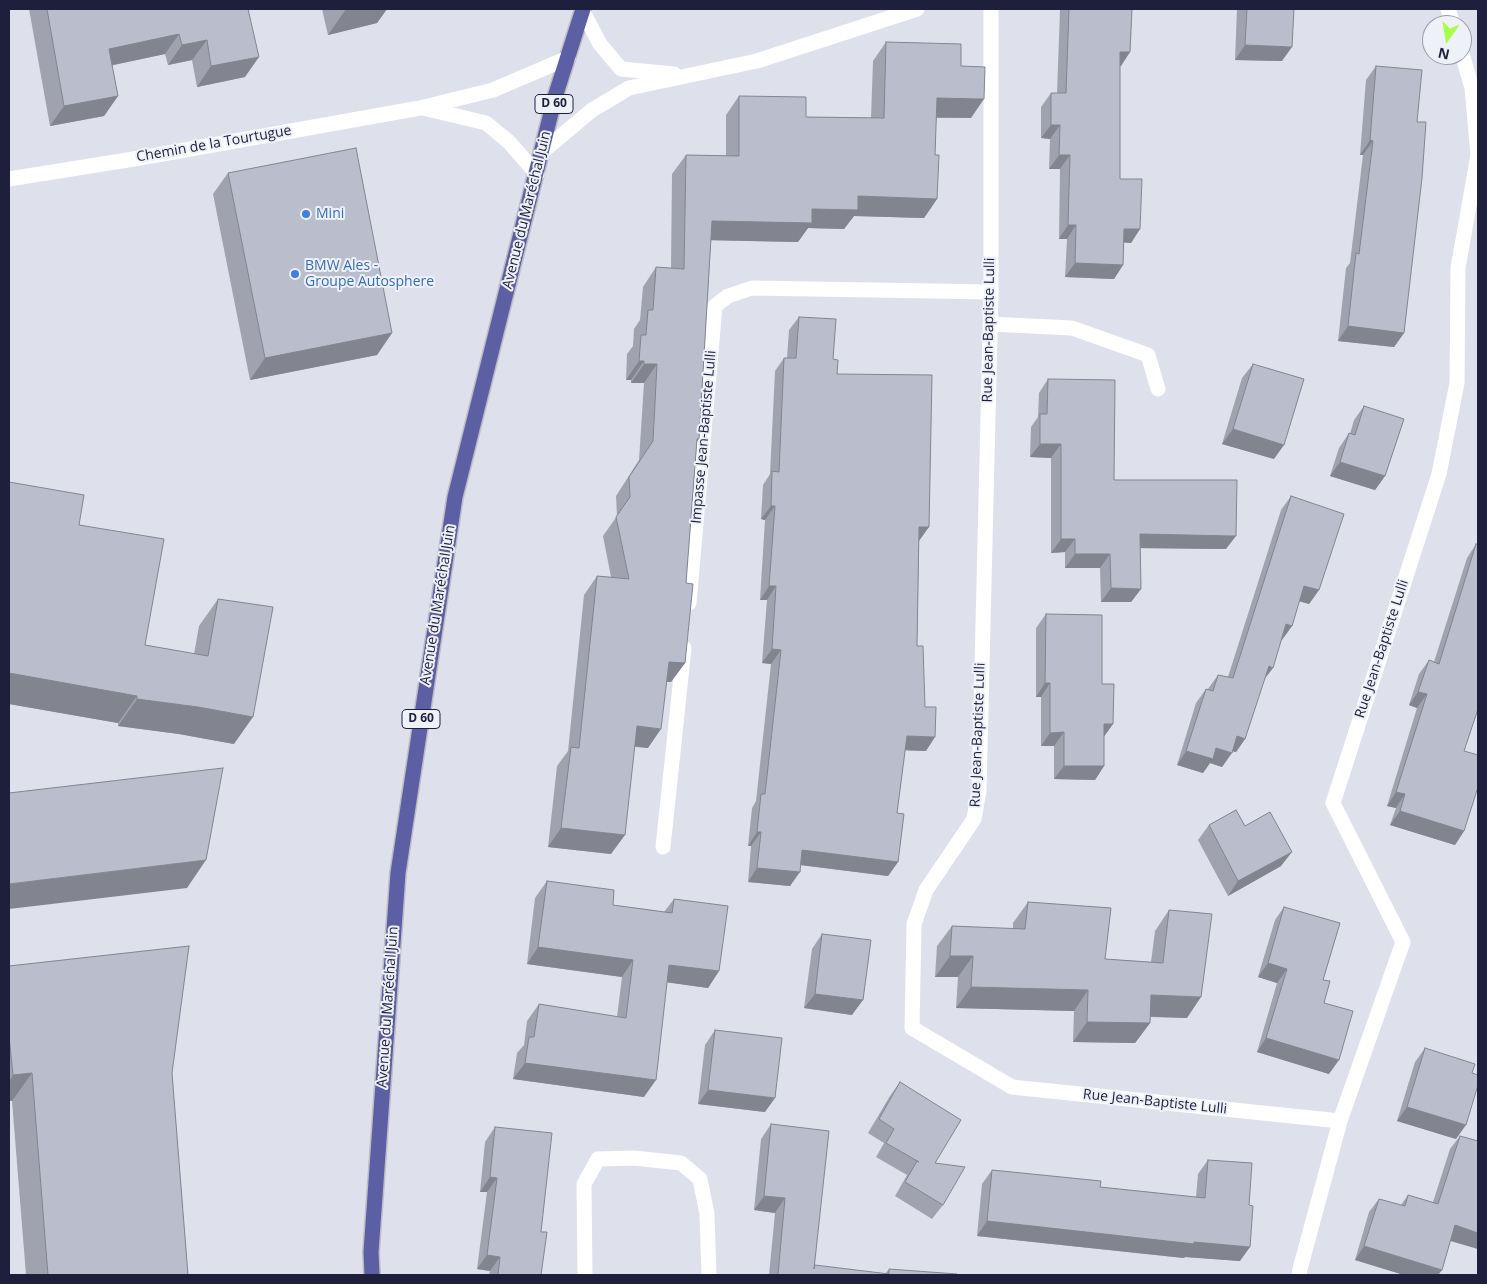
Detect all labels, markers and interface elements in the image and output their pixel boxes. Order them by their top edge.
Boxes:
north arrow [1422,15,1472,65]
text: N [1436,44,1451,65]
road number: D 60 [535,95,573,114]
street label: Chemin de la Tourtugue [135,122,293,166]
street label: Avenue du Maréchal Juin [499,129,555,291]
place label: Mini [316,206,344,222]
marker: Mini [300,208,312,220]
street label: Rue Jean-Baptiste Lulli [979,257,999,403]
place label: BMW Ales - Groupe Autosphere [305,258,434,290]
marker: BMW Ales - Groupe Autosphere [289,268,301,280]
street label: Impasse Jean-Baptiste Lulli [688,350,720,524]
street label: Avenue du Maréchal Juin [417,524,459,686]
street label: Rue Jean-Baptiste Lulli [1352,578,1412,720]
street label: Rue Jean-Baptiste Lulli [967,662,989,808]
road number: D 60 [402,710,440,729]
street label: Avenue du Maréchal Juin [374,926,402,1088]
street label: Rue Jean-Baptiste Lulli [1082,1086,1228,1118]

